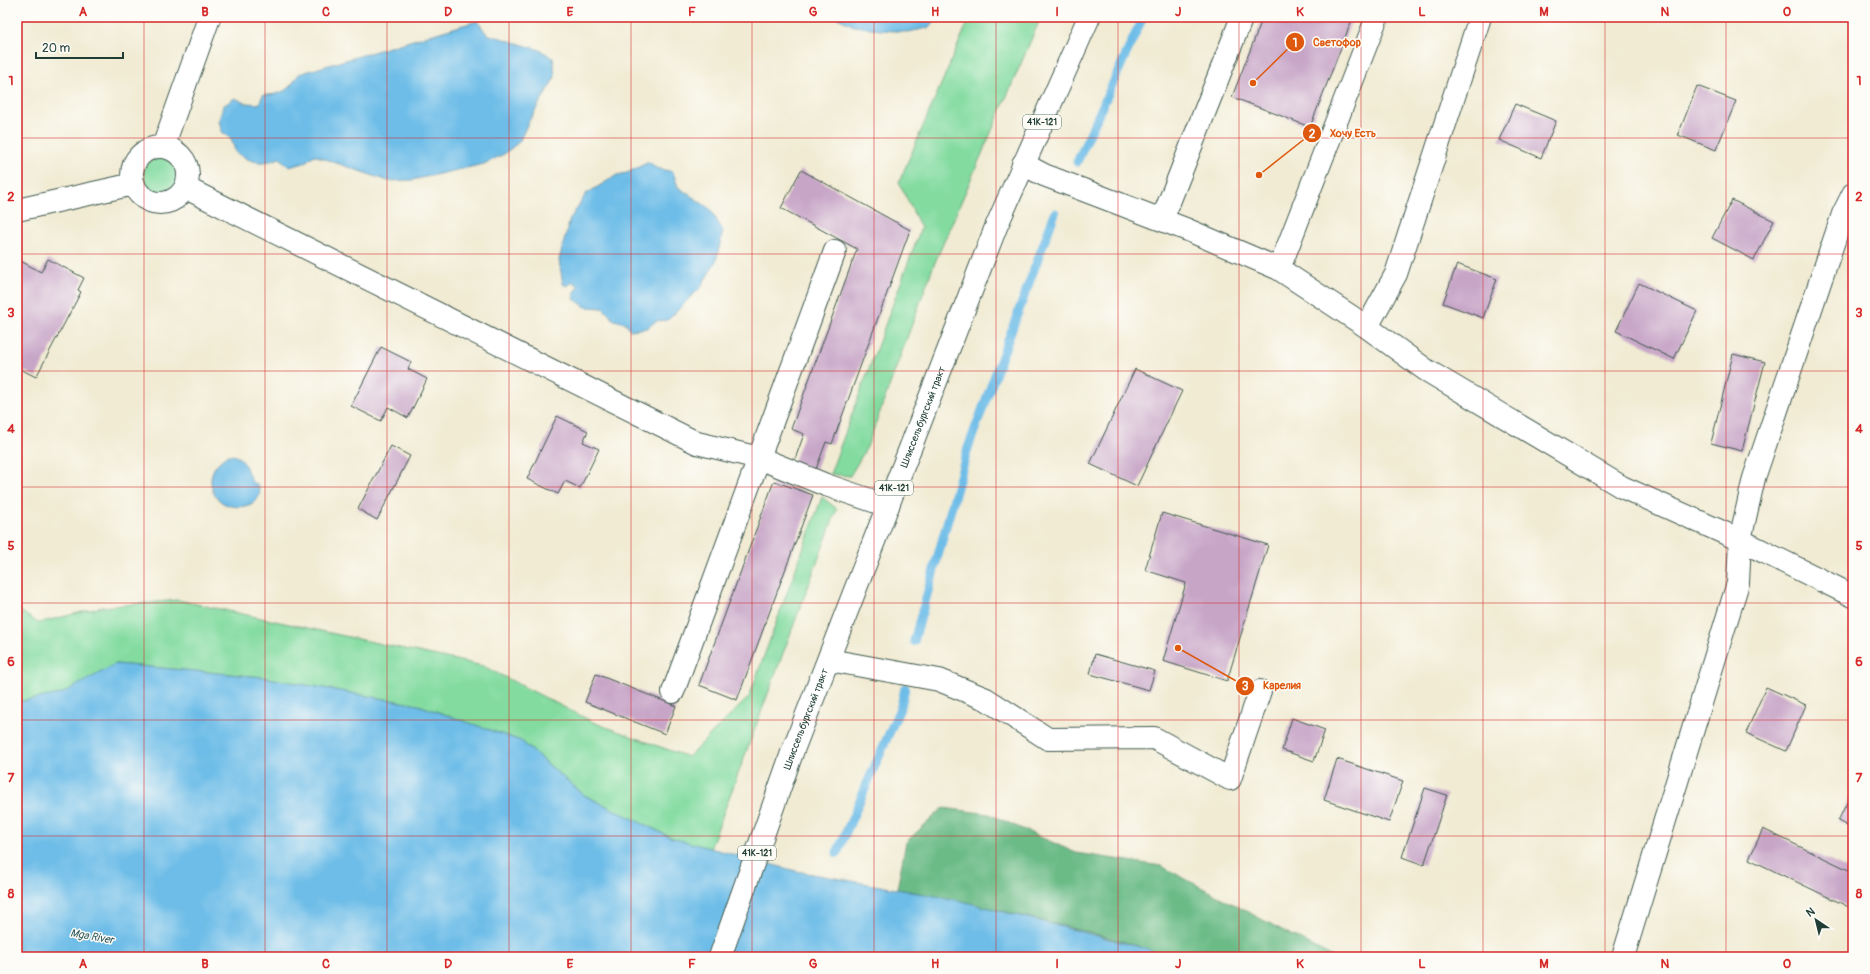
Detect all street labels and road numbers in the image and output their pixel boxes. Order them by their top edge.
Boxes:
road number: 41К-121 [1023,115,1061,129]
street label: Шлиссельбургский тракт [898,365,948,469]
road number: 41К-121 [875,481,913,495]
street label: Шлиссельбургский тракт [782,667,831,771]
road number: 41К-121 [738,846,776,860]

